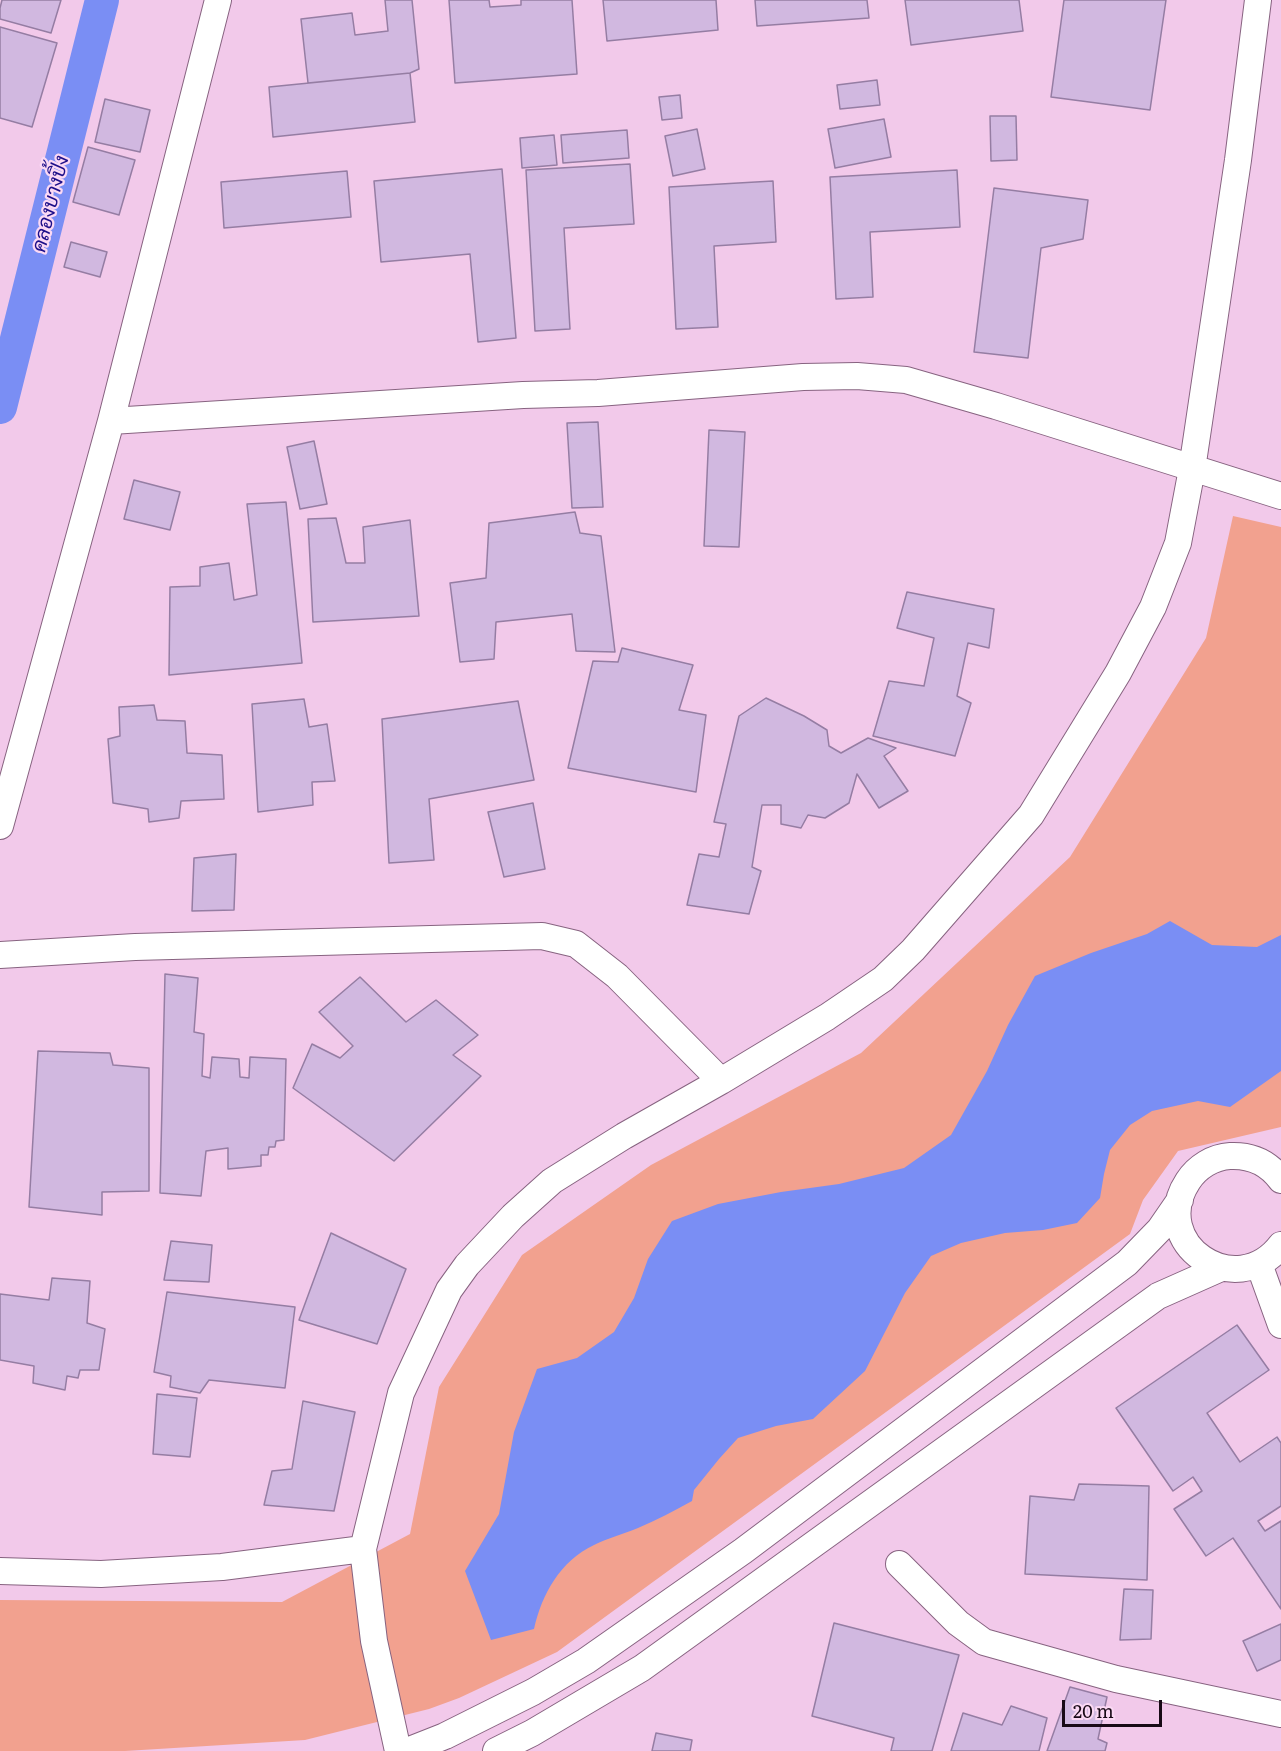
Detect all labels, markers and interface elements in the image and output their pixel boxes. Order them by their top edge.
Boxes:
water label: คลองบางปิ้ง [27,153,75,255]
scale bar [1065,1688,1166,1726]
text: 20 m [1073,1697,1114,1724]

